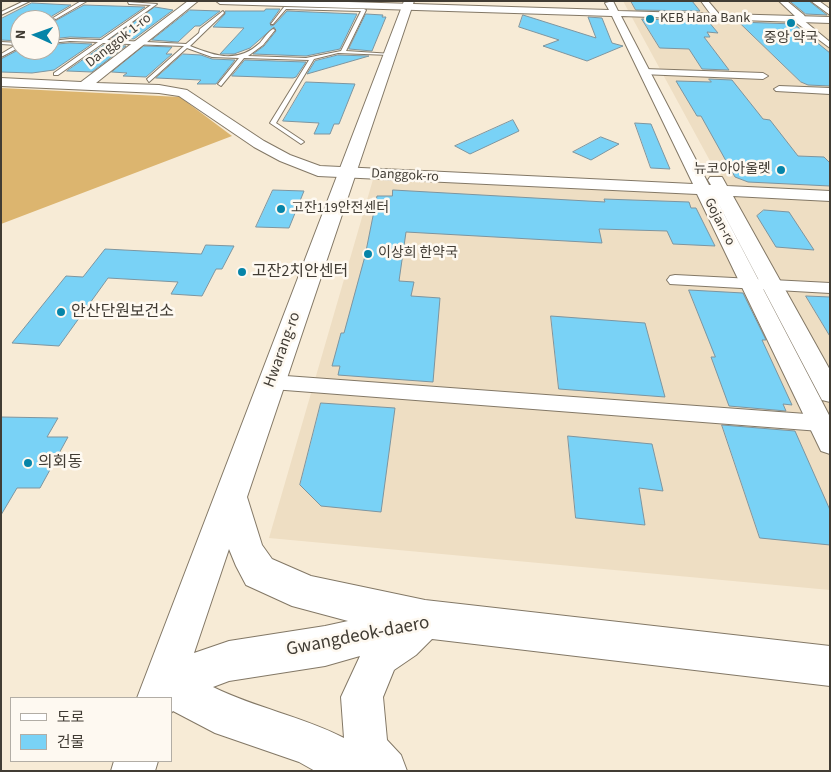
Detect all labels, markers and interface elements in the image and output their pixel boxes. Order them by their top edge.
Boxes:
north arrow [10,10,60,60]
street label: Danggok 1-ro [83,10,155,72]
place label: KEB Hana Bank [660,11,750,27]
marker: KEB Hana Bank [644,13,656,25]
marker: 중앙 약국 [785,17,797,29]
text: N [11,30,31,40]
place label: 중앙 약국 [764,31,818,47]
place label: 뉴코아아울렛 [694,162,771,178]
marker: 뉴코아아울렛 [775,164,787,176]
street label: Danggok-ro [371,166,439,186]
street label: Gojan-ro [700,195,738,249]
place label: 고잔119안전센터 [291,201,389,217]
marker: 고잔119안전센터 [275,203,287,215]
place label: 이상희 한약국 [378,246,458,262]
marker: 이상희 한약국 [362,248,374,260]
place label: 고잔2치안센터 [252,262,348,282]
marker: 고잔2치안센터 [236,266,248,278]
place label: 안산단원보건소 [71,302,174,322]
marker: 안산단원보건소 [55,306,67,318]
street label: Hwarang-ro [260,310,306,390]
place label: 의회동 [38,453,82,473]
marker: 의회동 [22,457,34,469]
street label: Gwangdeok-daero [284,612,432,662]
legend [10,697,172,762]
text: 도로 [57,707,85,728]
text: 건물 [57,732,85,753]

